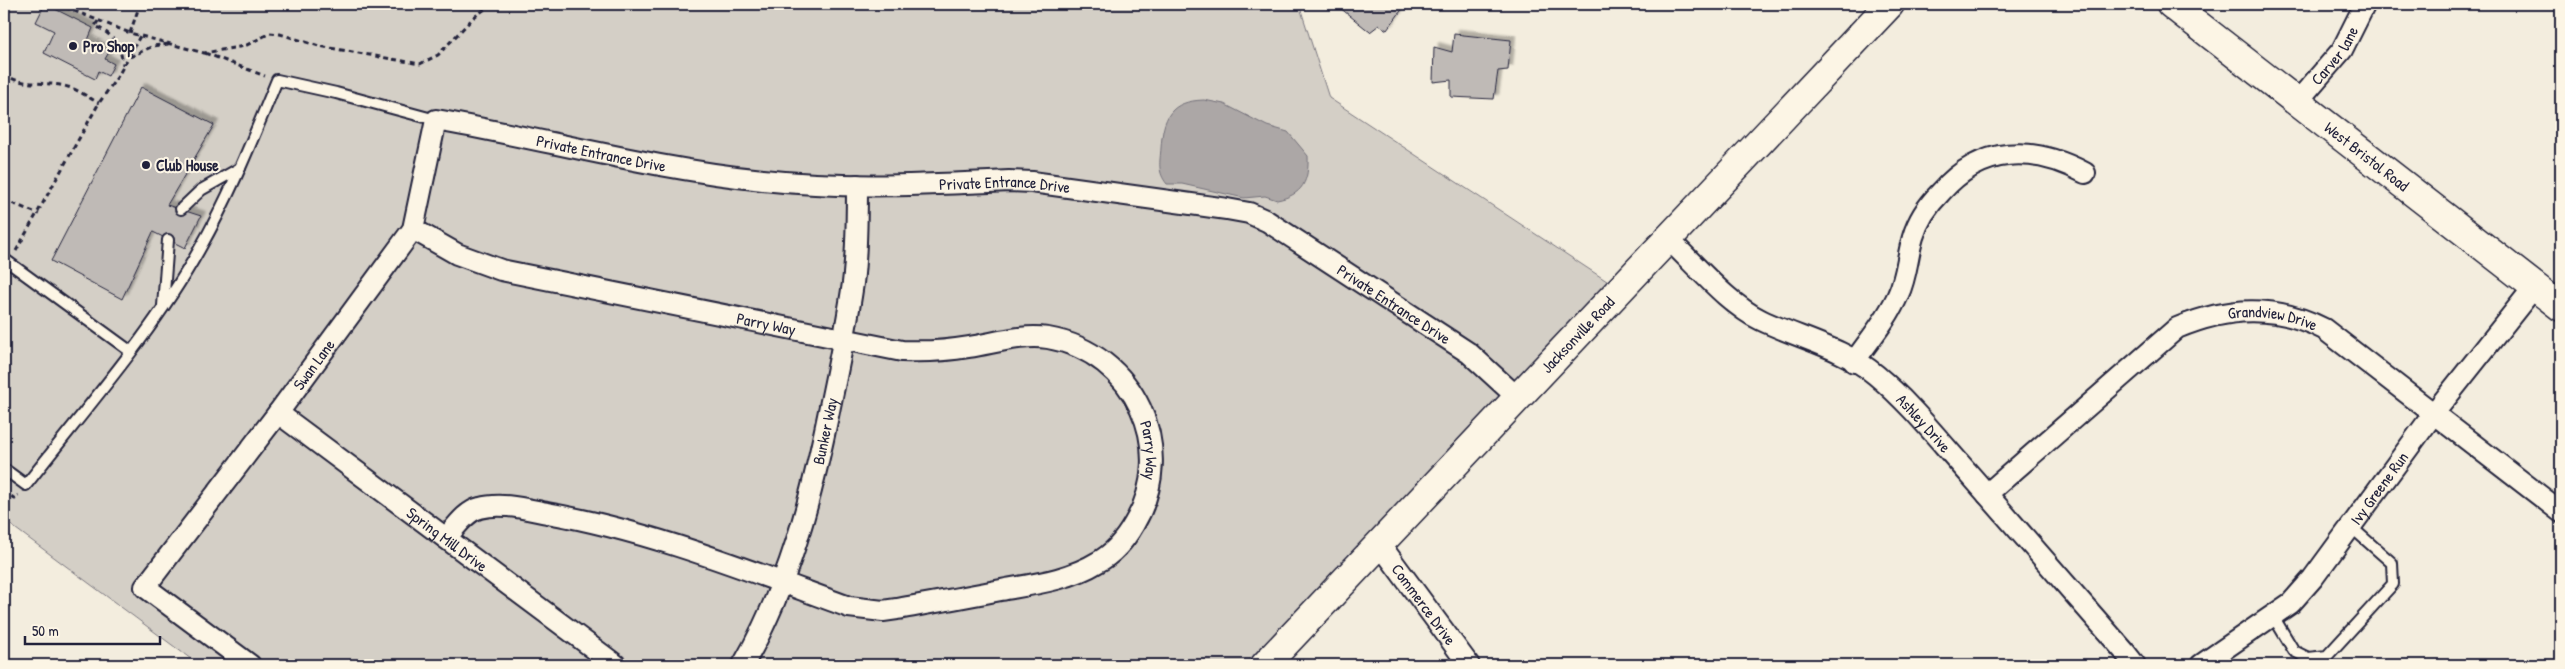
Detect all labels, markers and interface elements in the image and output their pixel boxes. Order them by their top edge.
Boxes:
street label: Carver lane [2306,22,2363,90]
place label: Pro Shop [83,35,134,58]
marker: Pro Shop [67,40,79,52]
street label: West Bristol Road [2320,116,2414,196]
street label: Private Entrance Drive [535,129,668,177]
place label: Club House [156,154,219,176]
marker: Club House [140,159,152,171]
street label: Private Entrance Drive [939,170,1072,198]
street label: Private Entrance Drive [1333,259,1456,350]
street label: Jacksonville Road [1536,291,1619,378]
street label: Grandview Drive [2226,300,2322,336]
street label: Parry Way [735,307,798,340]
street label: Swan Lane [288,334,340,394]
street label: Ashley Drive [1892,389,1957,457]
street label: Bunker Way [807,395,843,466]
street label: Parry Way [1135,418,1163,482]
street label: Ivy Greene Run [2345,447,2413,529]
street label: Spring Mill Drive [402,502,493,577]
street label: Commerce Drive [1387,559,1462,650]
scale bar [25,614,160,646]
text: 50 m [32,620,59,641]

